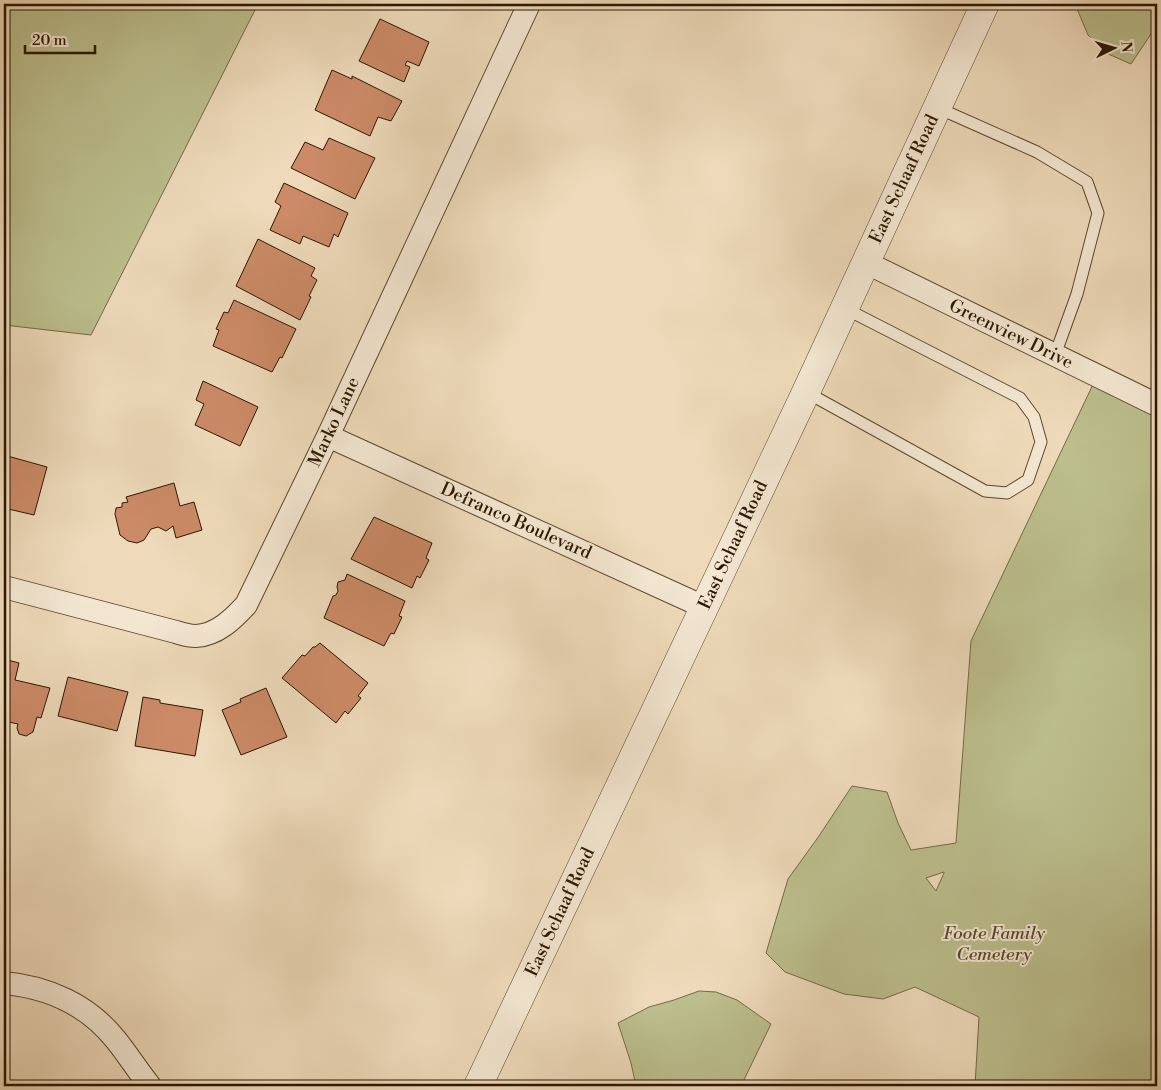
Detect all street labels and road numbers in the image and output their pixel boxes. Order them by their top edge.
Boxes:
street label: East Schaaf Road [864,110,944,247]
street label: Greenview Drive [945,294,1077,374]
street label: Marko Lane [303,373,365,471]
street label: East Schaaf Road [693,476,773,613]
street label: Defranco Boulevard [437,477,596,565]
street label: East Schaaf Road [520,843,600,980]

